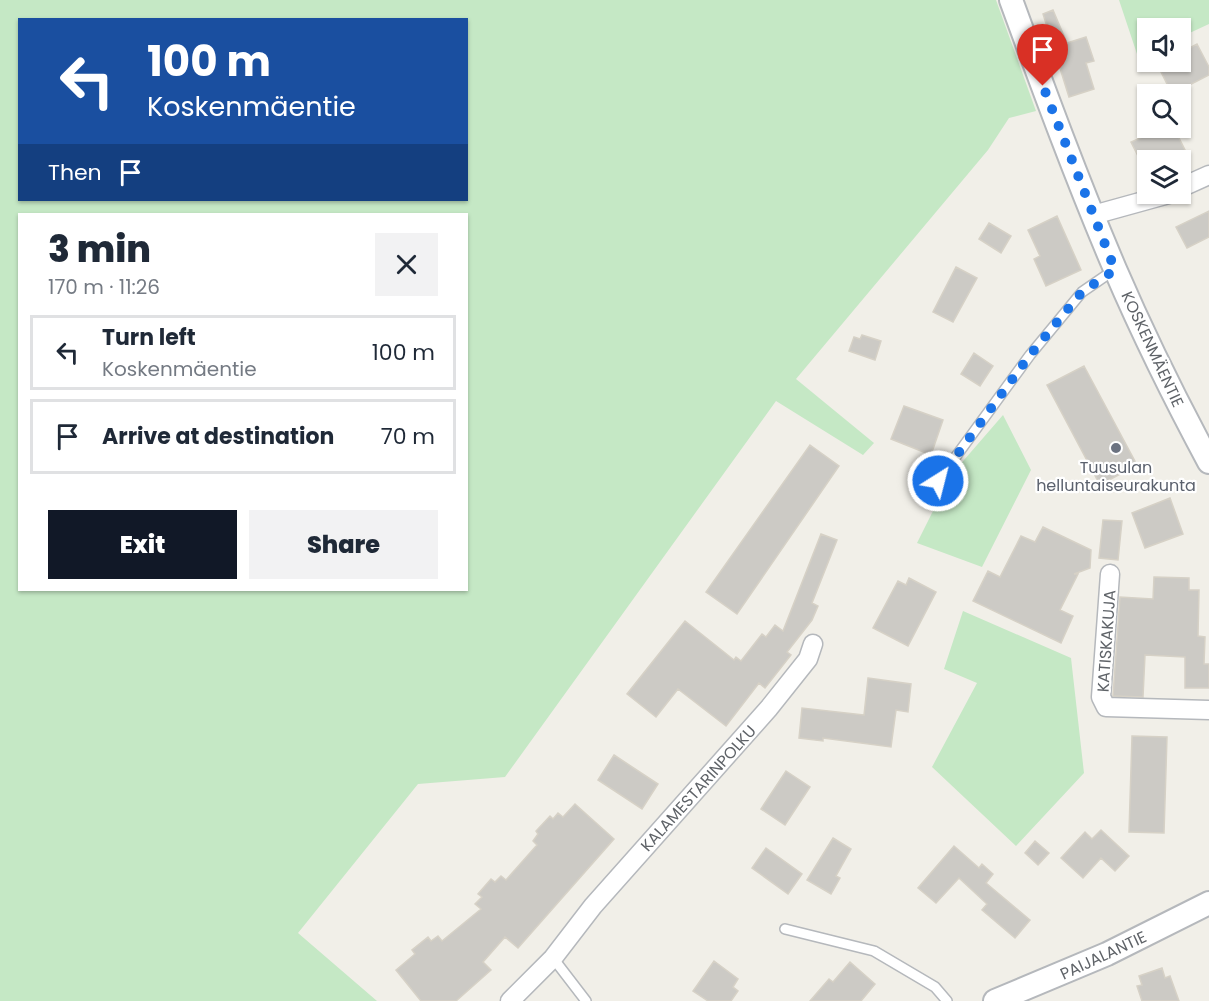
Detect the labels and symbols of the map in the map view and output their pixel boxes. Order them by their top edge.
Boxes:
pin [1017,24,1068,86]
street label: KOSKENMÄENTIE [1116,288,1189,411]
marker: Tuusulan helluntaiseurakunta [1109,441,1123,455]
position arrow [906,449,970,513]
place label: Tuusulan helluntaiseurakunta [1036,456,1196,497]
street label: KATISKAKUJA [1091,589,1122,693]
street label: KALAMESTARINPOLKU [635,720,761,857]
street label: PAIJALANTIE [1056,925,1150,986]

